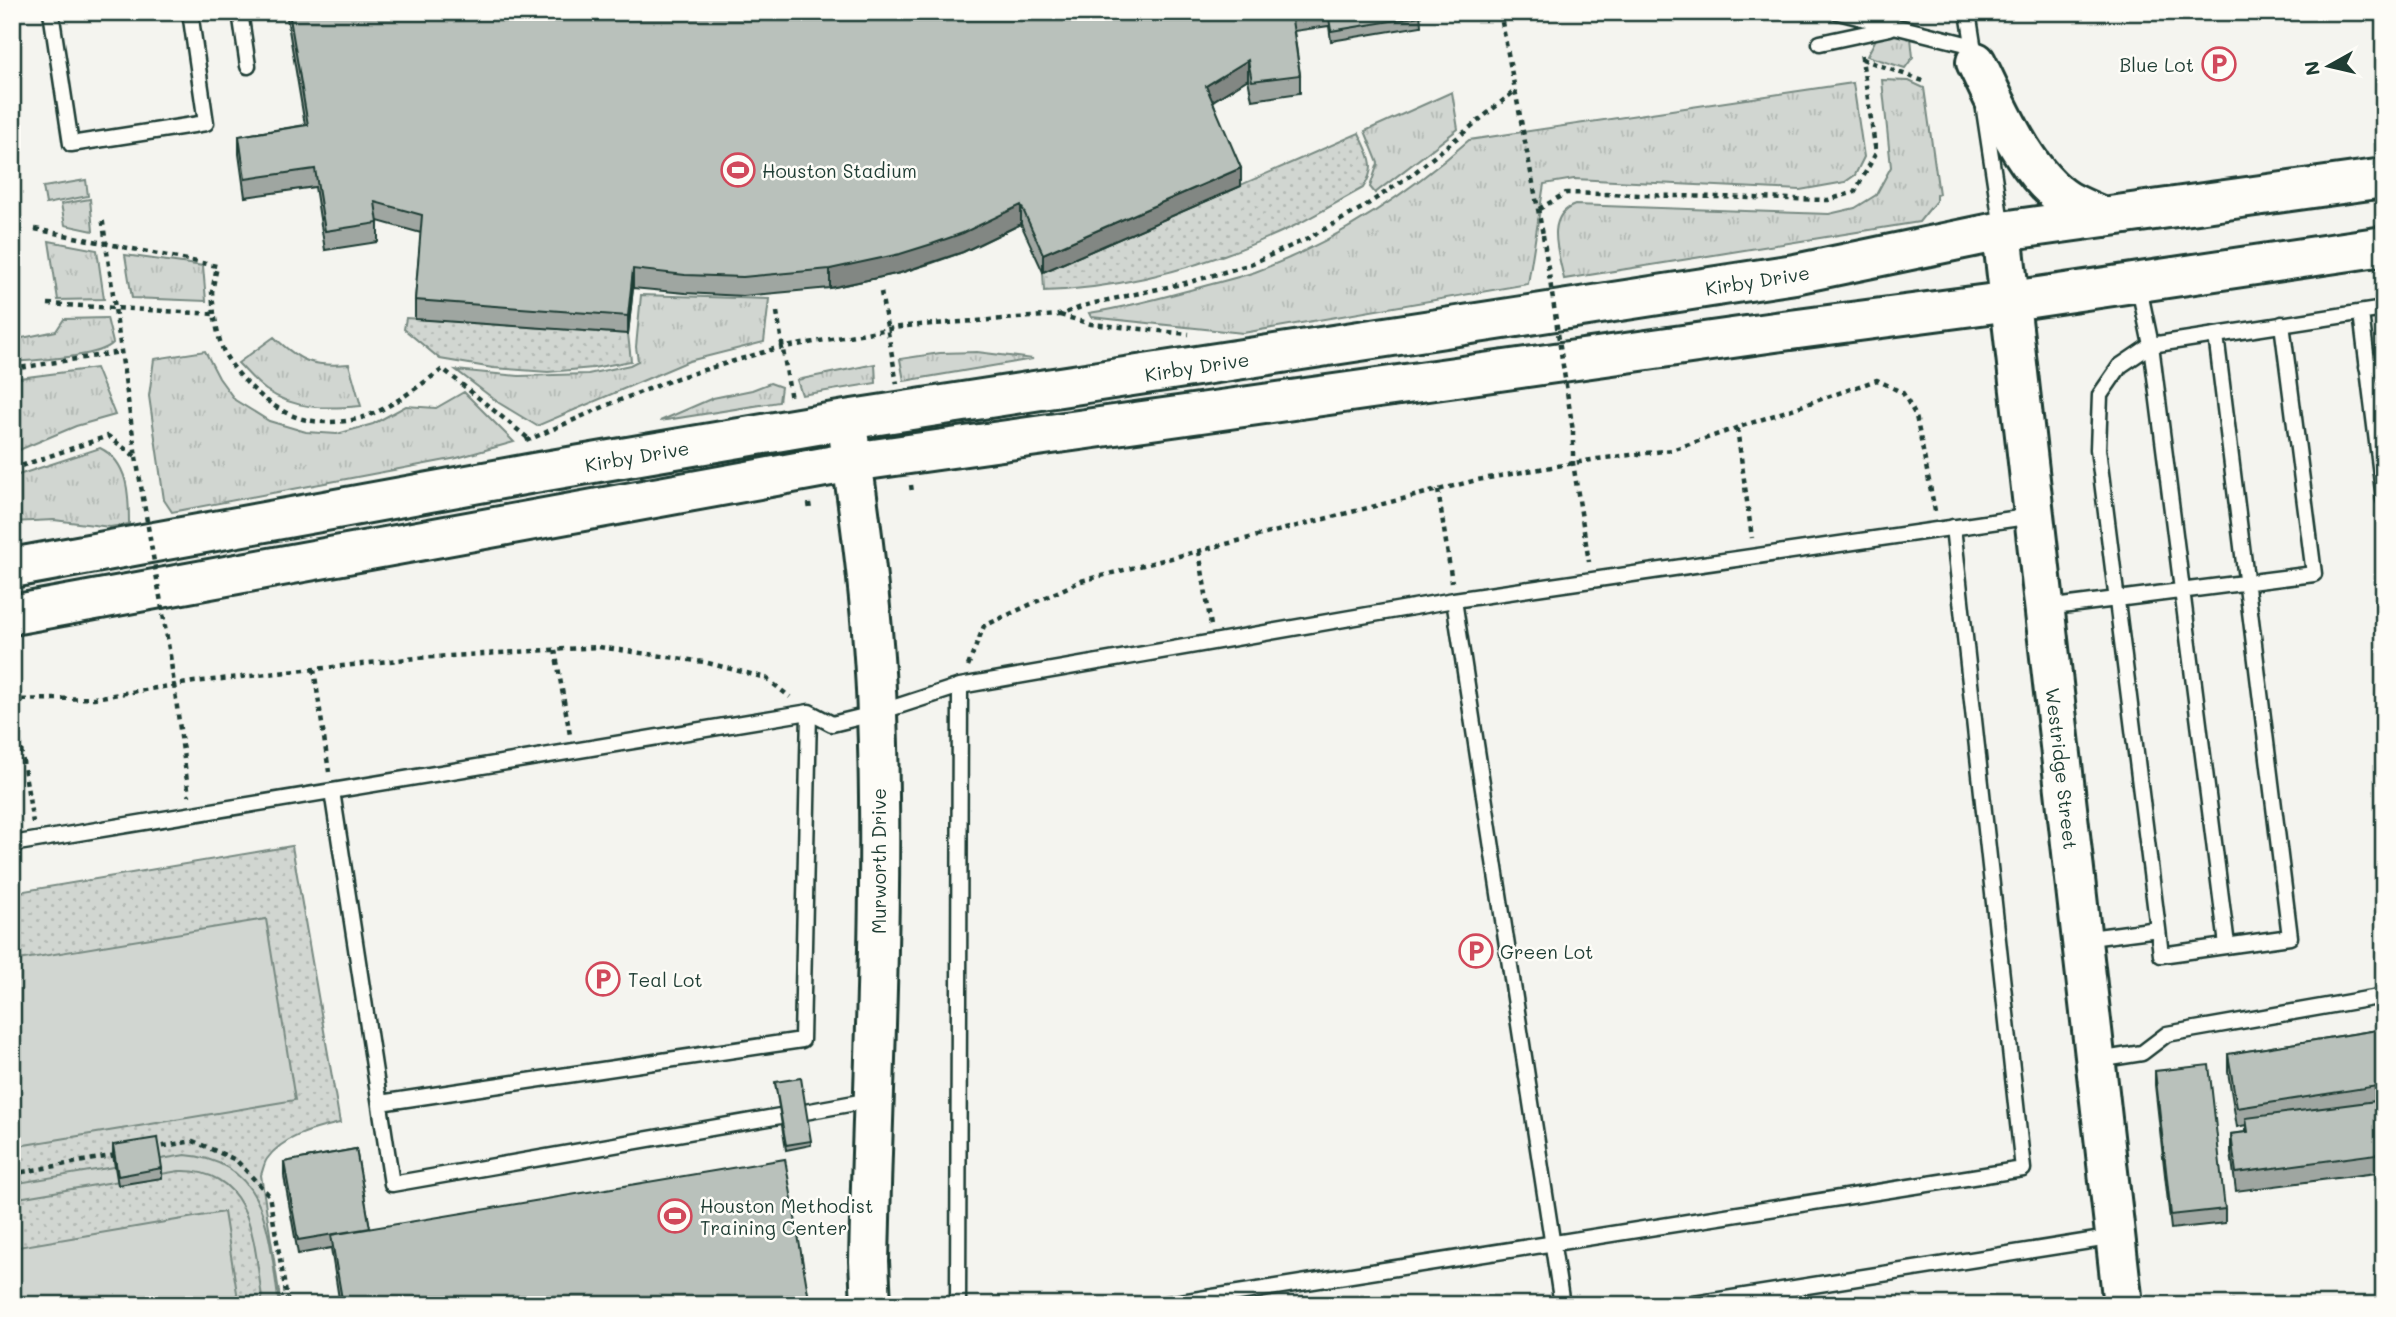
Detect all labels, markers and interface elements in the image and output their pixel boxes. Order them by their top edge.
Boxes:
north arrow [2294,32,2364,102]
parking icon: Blue Lot [2200,45,2238,83]
place label: Blue Lot [2120,52,2194,77]
text: N [2298,60,2325,77]
sports icon: Houston Stadium [719,151,757,189]
place label: Houston Stadium [762,158,917,183]
street label: Kirby Drive [1703,259,1812,300]
street label: Kirby Drive [1143,346,1251,386]
street label: Kirby Drive [583,434,691,477]
street label: Westridge Street [2041,686,2084,851]
street label: Murworth Drive [866,788,891,934]
parking icon: Green Lot [1457,932,1495,970]
place label: Green Lot [1500,939,1593,964]
parking icon: Teal Lot [584,960,622,998]
place label: Teal Lot [628,967,703,992]
place label: Houston Methodist Training Center [700,1193,873,1240]
sports icon: Houston Methodist Training Center [656,1197,694,1235]

